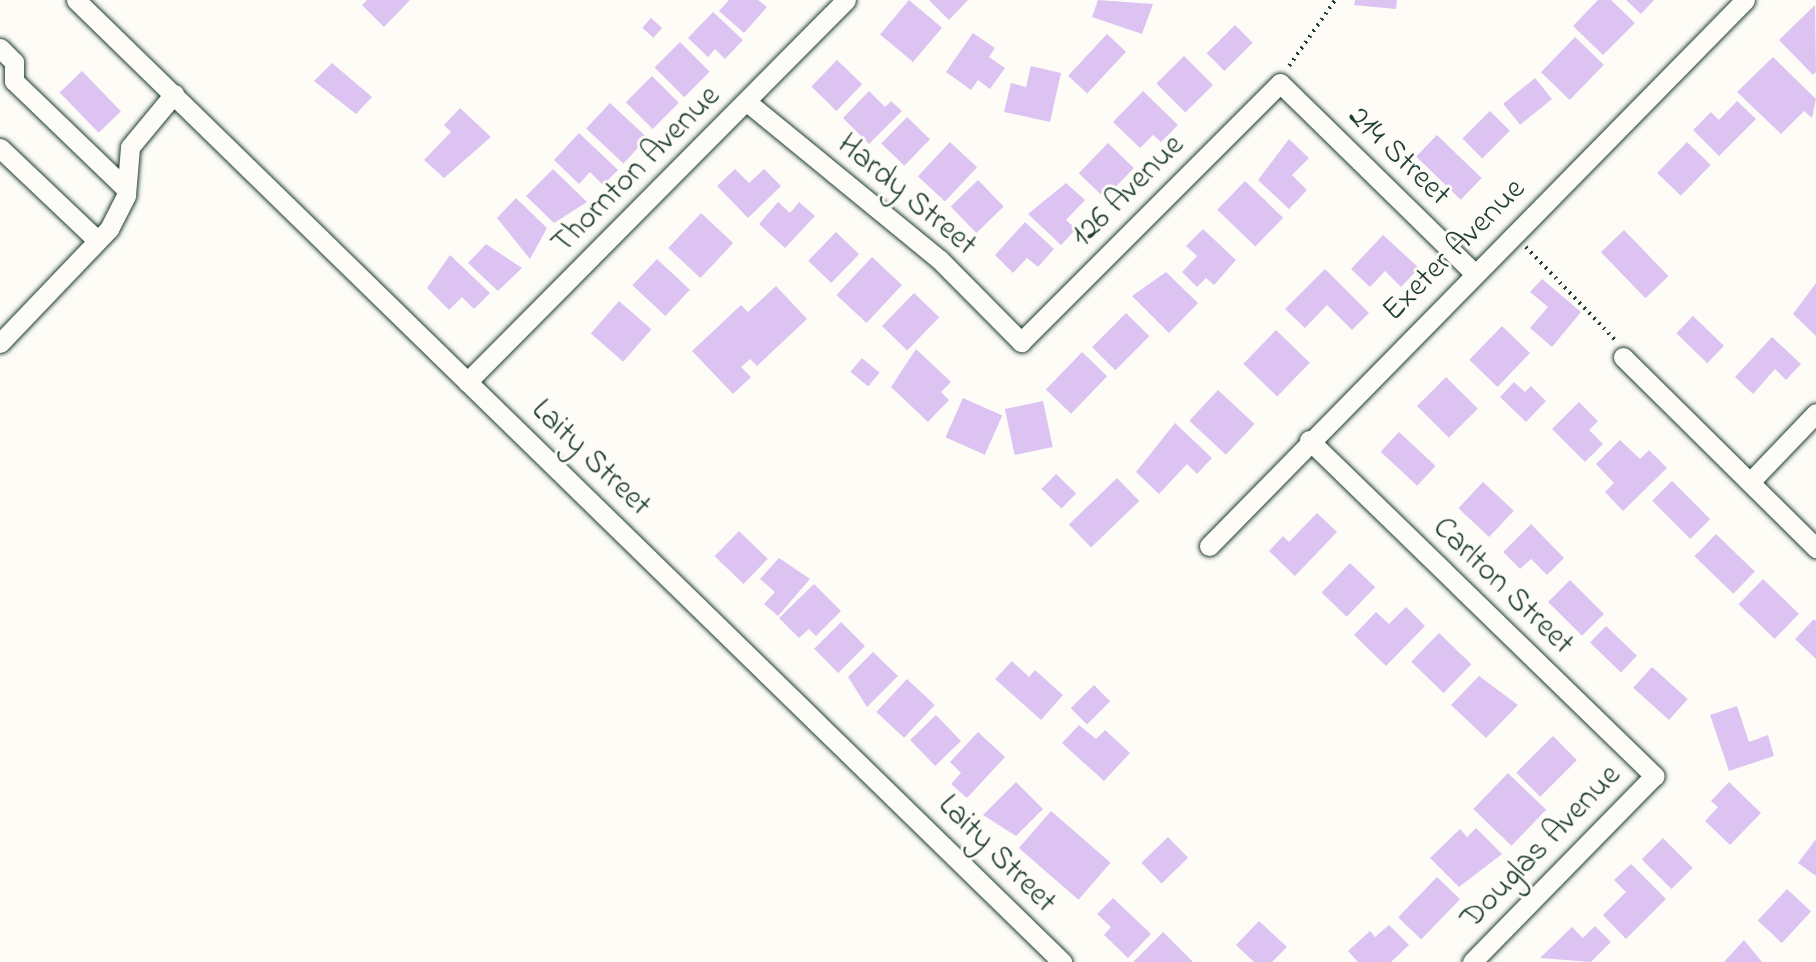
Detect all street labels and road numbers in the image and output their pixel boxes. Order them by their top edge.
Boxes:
street label: Thornton Avenue [545,79,729,263]
street label: 214 Street [1339,99,1457,215]
street label: Hardy Street [828,127,984,265]
street label: 126 Avenue [1065,128,1193,256]
street label: Exeter Avenue [1375,171,1535,331]
street label: Laity Street [522,392,658,526]
street label: Carlton Street [1423,510,1581,664]
street label: Douglas Avenue [1454,758,1630,938]
street label: Laity Street [929,788,1063,922]

